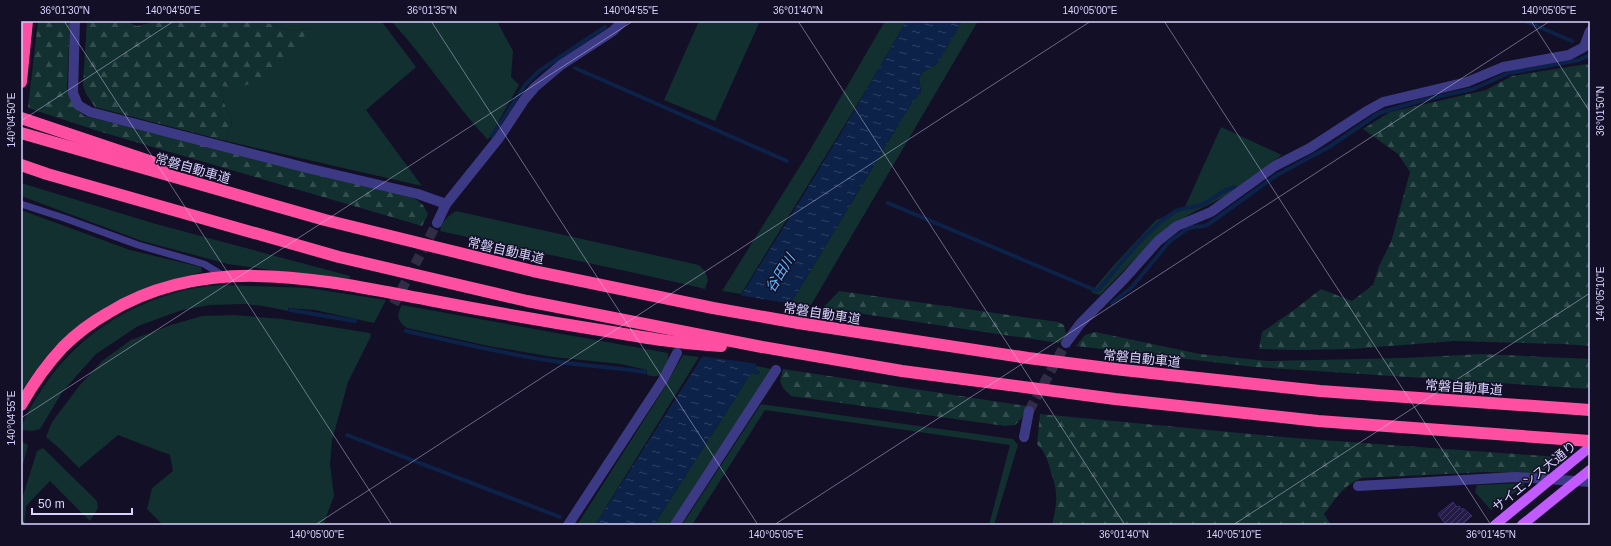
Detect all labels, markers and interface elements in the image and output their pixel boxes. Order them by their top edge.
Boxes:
text: 36°01'30"N [40,5,90,16]
text: 140°04'50"E [145,5,201,16]
text: 36°01'35"N [407,5,457,16]
text: 140°04'55"E [603,5,659,16]
text: 36°01'40"N [773,5,823,16]
text: 140°05'00"E [1062,5,1118,16]
text: 140°05'05"E [1521,5,1577,16]
text: 36°01'50"N [1595,86,1606,136]
text: 140°04'50"E [6,92,17,148]
street label: 常磐自動車道 [153,151,232,186]
street label: 常磐自動車道 [466,234,546,267]
water label: 谷田川 [762,249,799,295]
text: 140°05'10"E [1595,266,1606,322]
street label: 常磐自動車道 [782,300,862,327]
street label: 常磐自動車道 [1102,347,1182,370]
street label: 常磐自動車道 [1425,377,1503,398]
text: 140°04'55"E [6,390,17,446]
street label: サイエンス大通り [1489,438,1579,515]
scale bar [32,490,132,516]
text: 50 m [38,497,65,511]
text: 140°05'00"E [289,529,345,540]
text: 140°05'05"E [748,529,804,540]
text: 36°01'40"N [1099,529,1149,540]
text: 140°05'10"E [1206,529,1262,540]
text: 36°01'45"N [1466,529,1516,540]

